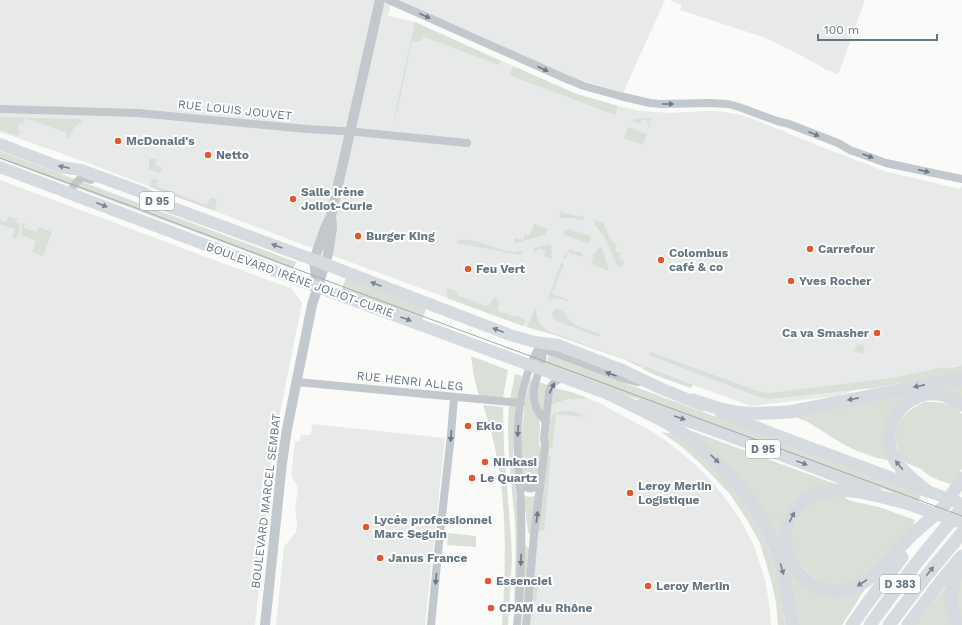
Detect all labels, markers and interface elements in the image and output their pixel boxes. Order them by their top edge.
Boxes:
one-way arrow [419,13,430,19]
scale bar [818,16,937,42]
text: 100 m [824,23,859,37]
one-way arrow [538,66,549,72]
street label: RUE LOUIS JOUVET [177,97,293,123]
one-way arrow [662,101,675,107]
one-way arrow [808,131,820,137]
place label: McDonald's [126,134,195,148]
marker: McDonald's [113,136,123,146]
place label: Netto [216,148,249,162]
marker: Netto [203,150,213,160]
one-way arrow [862,154,874,160]
one-way arrow [58,164,70,170]
one-way arrow [918,168,930,174]
place label: Salle Irène Joliot-Curie [301,185,373,213]
road number: D 95 [140,192,174,210]
marker: Salle Irène Joliot-Curie [288,194,298,204]
one-way arrow [96,203,108,209]
place label: Burger King [366,229,435,243]
marker: Burger King [353,231,363,241]
street label: BOULEVARD IRÈNE JOLIOT-CURIE [204,239,396,321]
place label: Carrefour [818,242,876,256]
one-way arrow [271,243,283,249]
marker: Carrefour [805,244,815,254]
place label: Colombus café & co [669,246,729,274]
marker: Colombus café & co [656,255,666,265]
place label: Feu Vert [476,262,526,276]
marker: Feu Vert [463,264,473,274]
place label: Yves Rocher [799,274,872,288]
marker: Yves Rocher [786,276,796,286]
one-way arrow [370,280,382,286]
one-way arrow [401,317,413,323]
one-way arrow [491,326,503,332]
place label: Ca va Smasher [782,326,870,340]
marker: Ca va Smasher [872,328,882,338]
street label: RUE HENRI ALLEG [356,368,464,394]
one-way arrow [605,370,617,376]
one-way arrow [549,382,555,394]
one-way arrow [913,383,926,389]
one-way arrow [847,396,859,402]
street label: BOULEVARD MARCEL SEMBAT [248,413,284,589]
one-way arrow [674,415,686,421]
place label: Eklo [476,419,502,433]
marker: Eklo [463,421,473,431]
one-way arrow [514,425,521,437]
one-way arrow [447,430,454,442]
road number: D 95 [746,440,780,458]
place label: Ninkasi [493,455,537,469]
one-way arrow [710,455,720,464]
marker: Ninkasi [480,457,490,467]
one-way arrow [796,460,808,466]
one-way arrow [895,460,903,470]
place label: Le Quartz [480,471,537,485]
marker: Le Quartz [467,473,477,483]
place label: Leroy Merlin Logistique [638,479,712,507]
marker: Leroy Merlin Logistique [625,488,635,498]
one-way arrow [534,510,540,523]
one-way arrow [789,512,795,523]
place label: Lycée professionnel Marc Seguin [374,513,492,541]
marker: Lycée professionnel Marc Seguin [361,522,371,532]
place label: Janus France [388,551,467,565]
marker: Janus France [375,553,385,563]
one-way arrow [518,554,524,567]
one-way arrow [779,563,785,575]
one-way arrow [925,566,934,577]
one-way arrow [432,573,439,585]
place label: Essenciel [496,574,552,588]
road number: D 383 [880,575,920,593]
marker: Essenciel [483,576,493,586]
place label: Leroy Merlin [656,579,730,593]
one-way arrow [857,579,867,587]
marker: Leroy Merlin [643,581,653,591]
place label: CPAM du Rhône [499,601,593,615]
marker: CPAM du Rhône [486,603,496,613]

